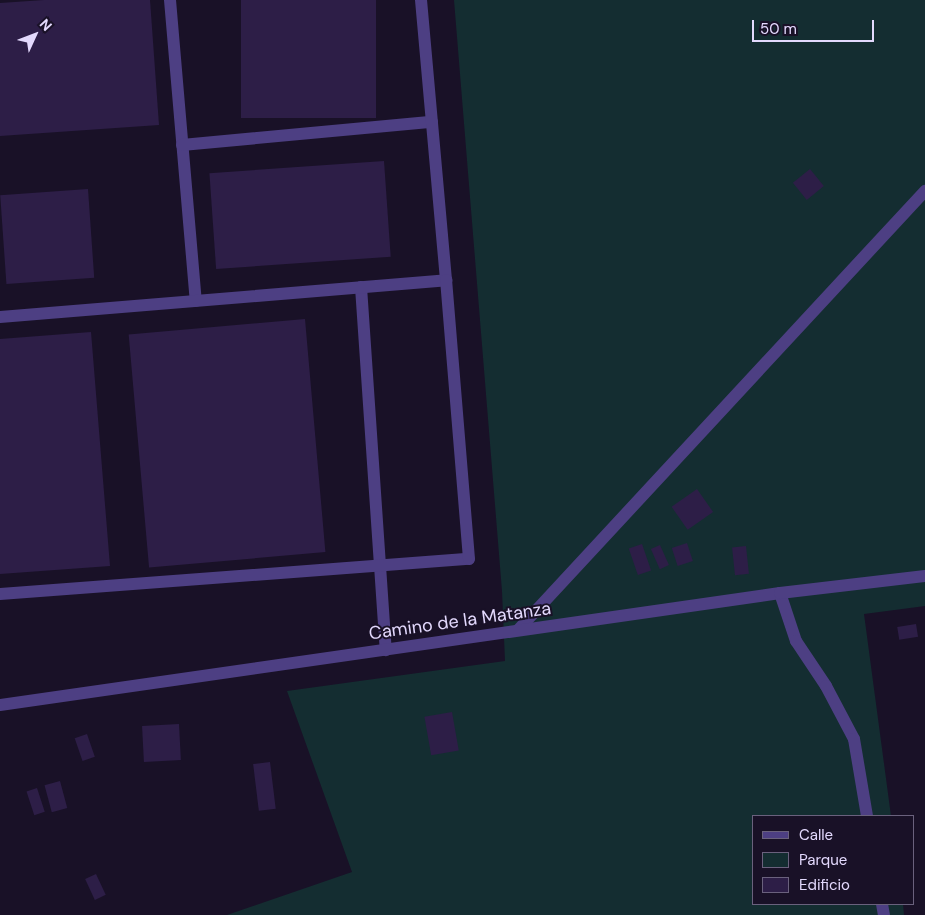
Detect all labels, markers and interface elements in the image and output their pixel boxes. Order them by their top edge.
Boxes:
north arrow [10,10,60,60]
scale bar [755,10,878,42]
text: N [36,15,56,35]
text: 50 m [760,19,797,39]
street label: Camino de la Matanza [368,598,552,644]
legend [752,815,915,905]
text: Calle [799,825,833,845]
text: Parque [799,850,847,870]
text: Edificio [799,875,850,895]

